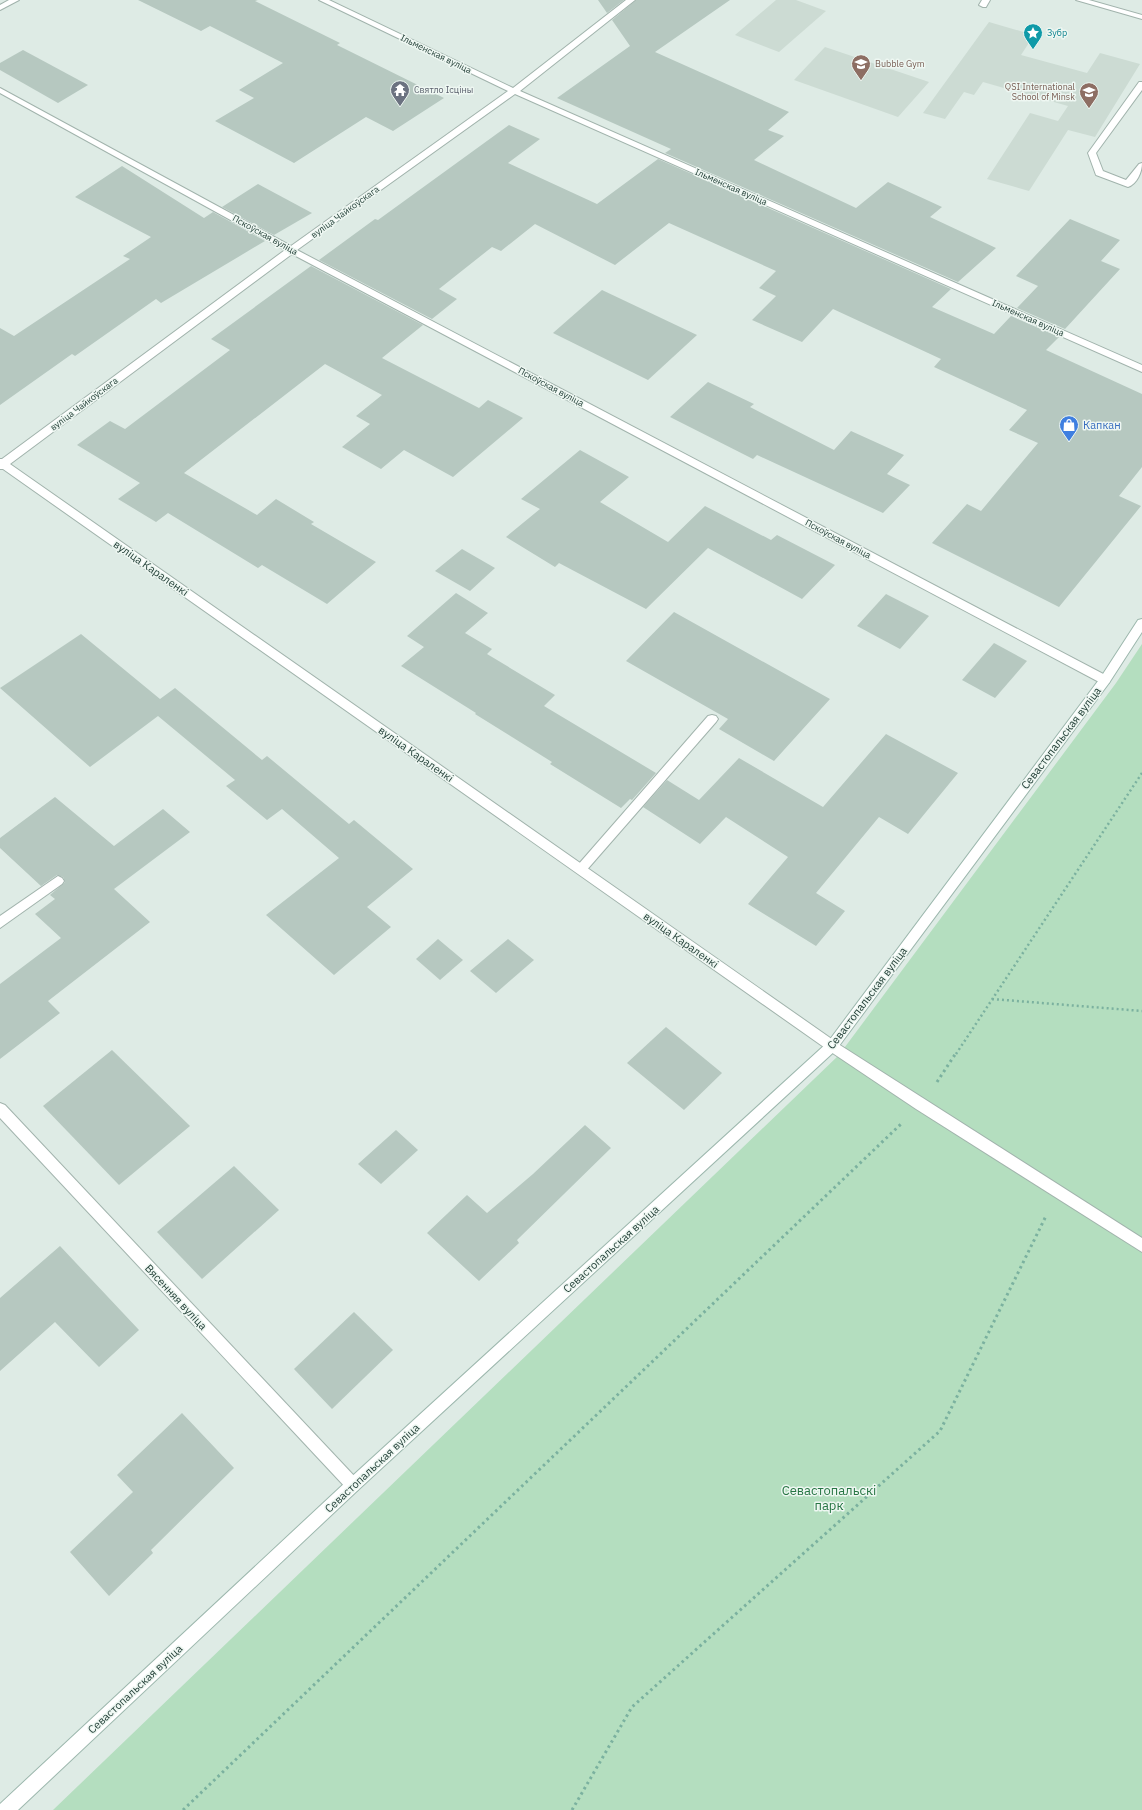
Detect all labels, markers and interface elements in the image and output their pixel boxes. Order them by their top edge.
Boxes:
place icon: Зубр [1022,22,1044,50]
place label: Зубр [1047,27,1067,38]
street label: Ільменская вуліца [399,32,474,76]
school or university icon: Bubble Gym [850,53,872,81]
place label: Bubble Gym [875,58,925,69]
temple icon: Святло Ісціны [389,79,411,107]
place label: QSI International School of Minsk [1005,81,1076,102]
school or university icon: QSI International School of Minsk [1078,81,1100,109]
place label: Святло Ісціны [414,84,473,95]
street label: Ільменская вуліца [693,166,769,207]
street label: вуліца Чайкоўскага [308,183,381,240]
street label: Пскоўская вуліца [231,212,300,257]
street label: Ільменская вуліца [990,297,1066,338]
street label: Пскоўская вуліца [516,365,586,409]
street label: вуліца Чайкоўскага [48,374,120,433]
shop icon: Капкан [1058,414,1080,442]
place label: Капкан [1083,418,1121,432]
street label: Пскоўская вуліца [803,517,873,561]
street label: вуліца Караленкі [111,537,191,599]
street label: Севастопальская вуліца [1018,684,1104,792]
street label: вуліца Караленкі [376,723,456,785]
street label: вуліца Караленкі [641,909,721,971]
street label: Севастопальская вуліца [824,944,910,1052]
street label: Севастопальская вуліца [560,1202,662,1296]
street label: Вясенняя вуліца [142,1261,210,1333]
street label: Севастопальская вуліца [322,1420,422,1516]
park label: Севастопальскі парк [782,1482,876,1514]
street label: Севастопальская вуліца [85,1641,185,1737]

